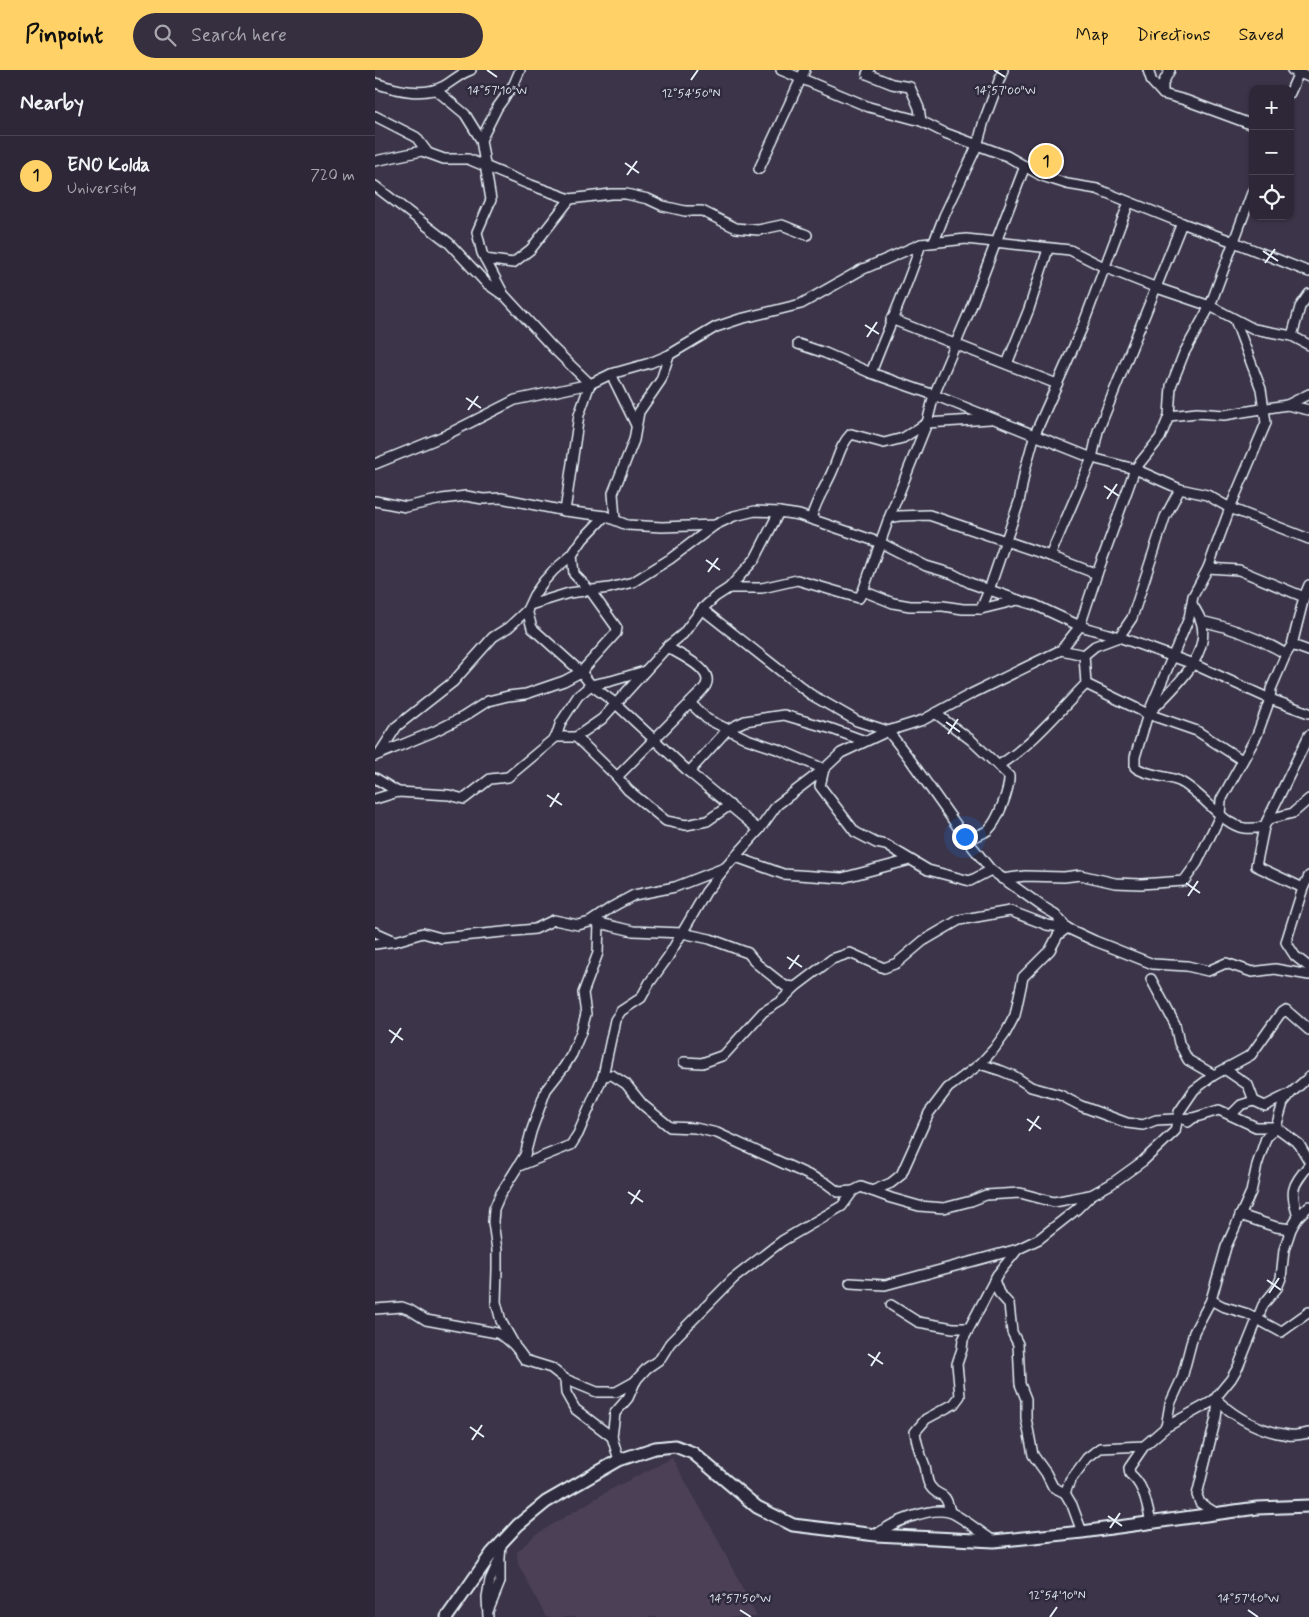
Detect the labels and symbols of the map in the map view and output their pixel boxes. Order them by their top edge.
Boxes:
text: 14°57'10"W [467,83,527,99]
text: 14°57'00"W [974,83,1036,99]
text: 12°54'50"N [661,86,721,102]
pin: 1 [1030,142,1062,180]
your location [952,824,978,850]
text: 12°54'10"N [1028,1588,1086,1604]
text: 14°57'50"W [709,1591,771,1607]
text: 14°57'40"W [1217,1591,1279,1607]

